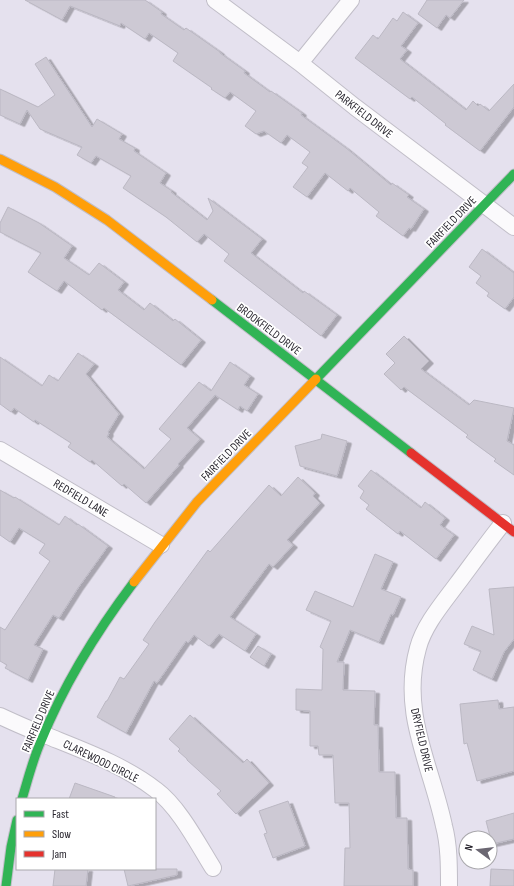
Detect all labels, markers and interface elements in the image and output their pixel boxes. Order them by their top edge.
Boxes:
street label: PARKFIELD DRIVE [332,87,396,142]
street label: FAIRFIELD DRIVE [423,193,480,251]
street label: BROOKFIELD DRIVE [234,300,304,358]
street label: FAIRFIELD DRIVE [198,426,255,484]
street label: REDFIELD LANE [51,476,111,521]
street label: FAIRFIELD DRIVE [19,688,58,755]
street label: DRYFIELD DRIVE [407,707,436,773]
street label: CLAREWOOD CIRCLE [61,737,141,786]
legend [16,798,156,870]
text: Fast [52,807,69,822]
text: Slow [52,827,71,842]
north arrow [458,830,498,870]
text: N [462,843,476,852]
text: Jam [51,847,67,862]

